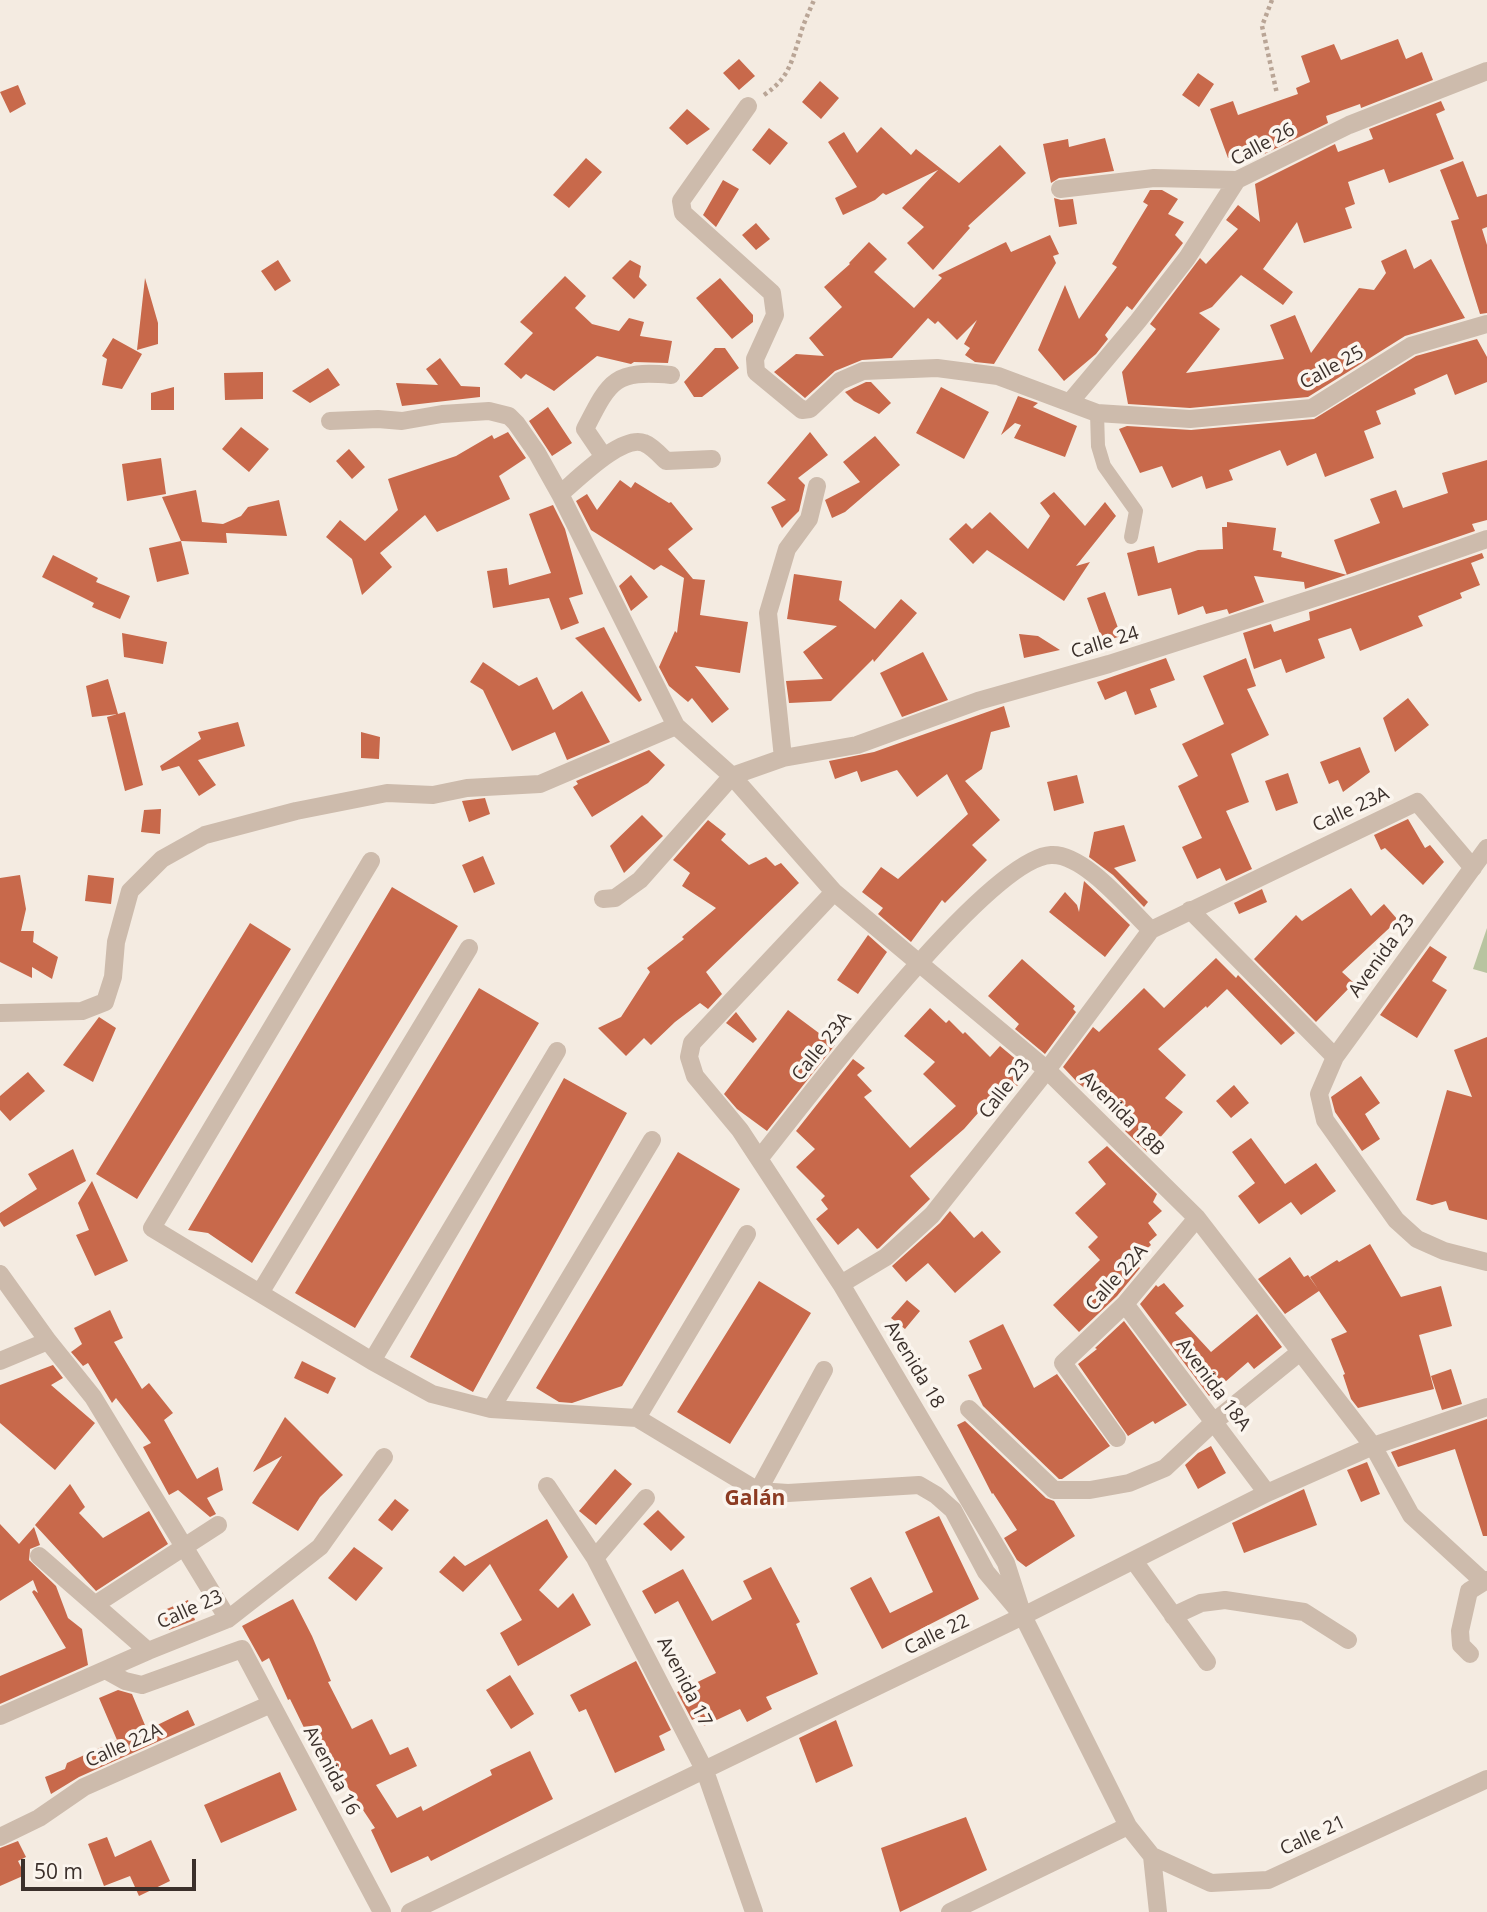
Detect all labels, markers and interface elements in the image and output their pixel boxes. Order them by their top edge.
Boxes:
street label: Calle 26 [1227,119,1299,171]
street label: Calle 25 [1296,341,1368,395]
street label: Calle 24 [1068,622,1142,664]
street label: Calle 23A [1309,782,1393,838]
street label: Avenida 23 [1344,910,1420,1002]
street label: Calle 23A [788,1008,856,1086]
street label: Calle 23 [975,1055,1035,1123]
street label: Avenida 18B [1075,1067,1169,1161]
street label: Calle 22A [1081,1240,1153,1316]
street label: Avenida 18 [879,1317,949,1413]
street label: Avenida 18A [1171,1334,1255,1436]
district label: Galán [725,1486,785,1512]
street label: Calle 23 [154,1585,226,1635]
street label: Calle 22 [901,1610,973,1660]
street label: Avenida 17 [652,1633,716,1731]
street label: Calle 22A [82,1719,166,1773]
street label: Avenida 16 [298,1723,364,1819]
street label: Calle 21 [1277,1811,1349,1861]
scale bar [24,1846,200,1890]
text: 50 m [34,1857,83,1885]

